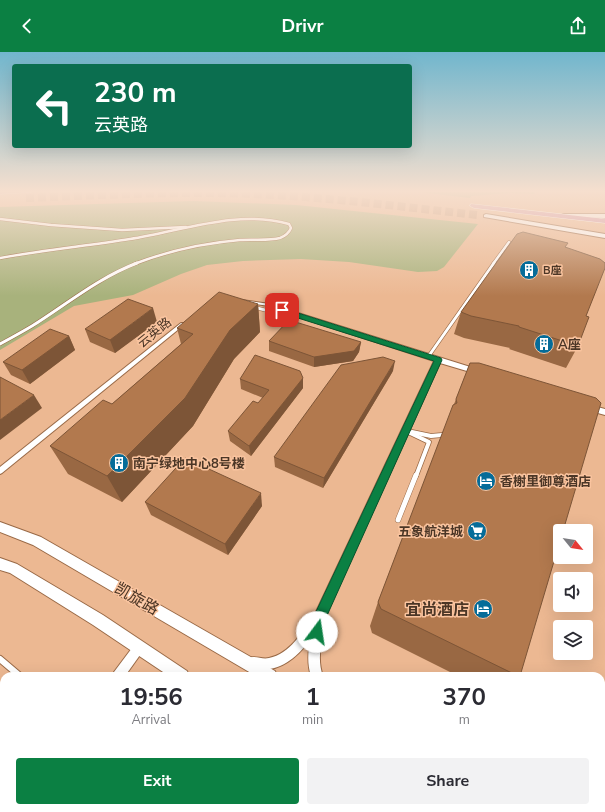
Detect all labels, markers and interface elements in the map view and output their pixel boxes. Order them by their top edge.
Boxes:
text: Drivr [282,14,323,38]
icon: back [16,15,38,37]
icon: share [567,15,589,37]
text: 230 m [94,74,177,112]
icon: left [28,80,80,132]
text: 云英路 [94,113,148,137]
building icon: B座 [518,259,540,281]
place label: B座 [543,263,562,278]
pin [265,293,299,327]
icon: arrive [271,299,293,321]
street label: 云英路 [134,314,175,352]
building icon: A座 [533,333,555,355]
place label: A座 [558,336,581,354]
building icon: 南宁绿地中心8号楼 [108,452,130,474]
place label: 南宁绿地中心8号楼 [133,455,245,473]
hotel icon: 香榭里御尊酒店 [475,470,497,492]
place label: 香榭里御尊酒店 [500,473,591,491]
supermarket icon: 五象航洋城 [466,520,488,542]
place label: 五象航洋城 [398,523,463,541]
north arrow [553,524,593,564]
map controls [553,524,593,660]
button: sound [553,572,593,612]
street label: 凯旋路 [110,577,163,620]
hotel icon: 宜尚酒店 [472,598,494,620]
place label: 宜尚酒店 [405,599,469,621]
position arrow [296,611,338,653]
button: layers [553,620,593,660]
text: 19:56 [119,681,183,713]
text: 1 [305,681,320,713]
text: 370 [443,681,486,713]
text: Arrival [131,711,171,729]
text: min [302,711,323,729]
text: m [459,711,470,729]
button: Exit [16,758,299,804]
button: Share [307,758,589,804]

